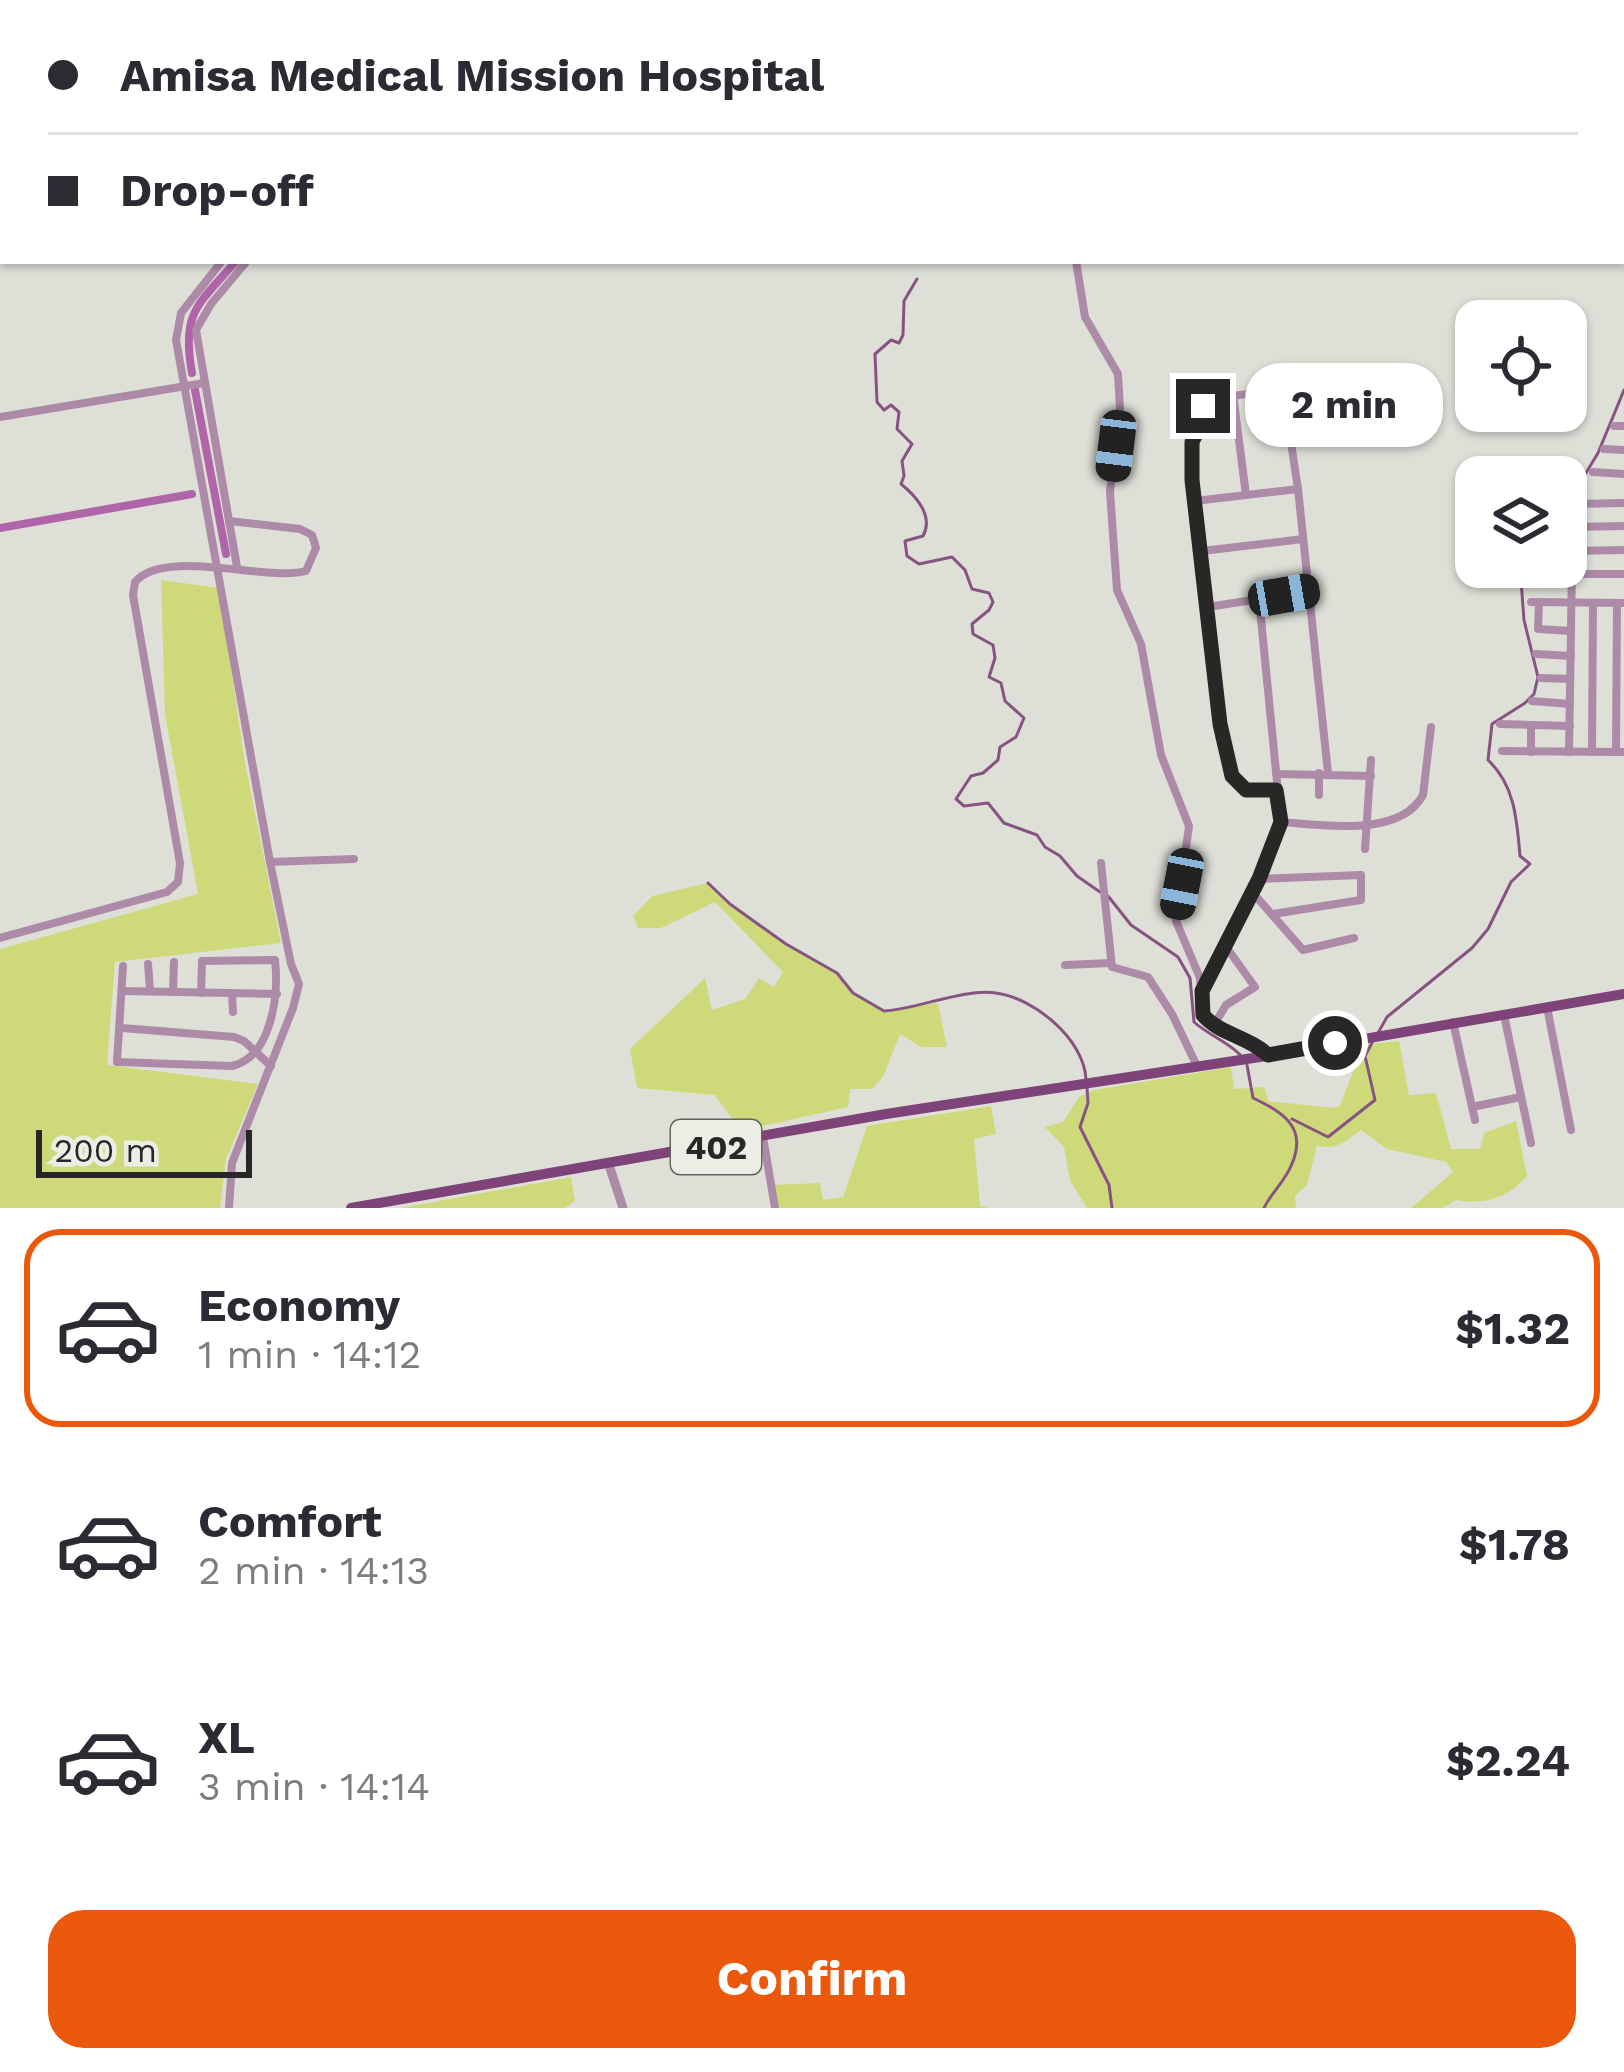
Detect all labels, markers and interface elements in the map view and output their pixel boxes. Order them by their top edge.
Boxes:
text: Amisa Medical Mission Hospital [120,49,824,102]
text: Drop-off [120,164,314,217]
map controls [1455,300,1587,588]
button: locate [1455,300,1587,432]
callout: 2 min [1245,364,1443,448]
route end [1176,379,1230,433]
text: 2 min [1291,382,1397,427]
car [1094,408,1138,484]
button: layers [1455,456,1587,588]
car [1245,571,1323,619]
car [1157,845,1207,923]
route start [1308,1016,1362,1070]
road number: 402 [671,1120,761,1174]
scale bar [36,1124,252,1177]
text: 200 m [54,1131,157,1170]
icon: car [54,1274,162,1382]
text: Economy [198,1279,400,1332]
text: $1.32 [1455,1302,1570,1355]
text: 1 min · 14:12 [198,1332,421,1377]
icon: car [54,1490,162,1598]
text: Comfort [198,1495,382,1548]
text: $1.78 [1459,1518,1570,1571]
text: 2 min · 14:13 [198,1548,429,1593]
icon: car [54,1706,162,1814]
text: XL [198,1711,255,1764]
text: $2.24 [1446,1734,1570,1787]
text: 3 min · 14:14 [198,1764,430,1809]
button: Confirm [48,1910,1576,2048]

